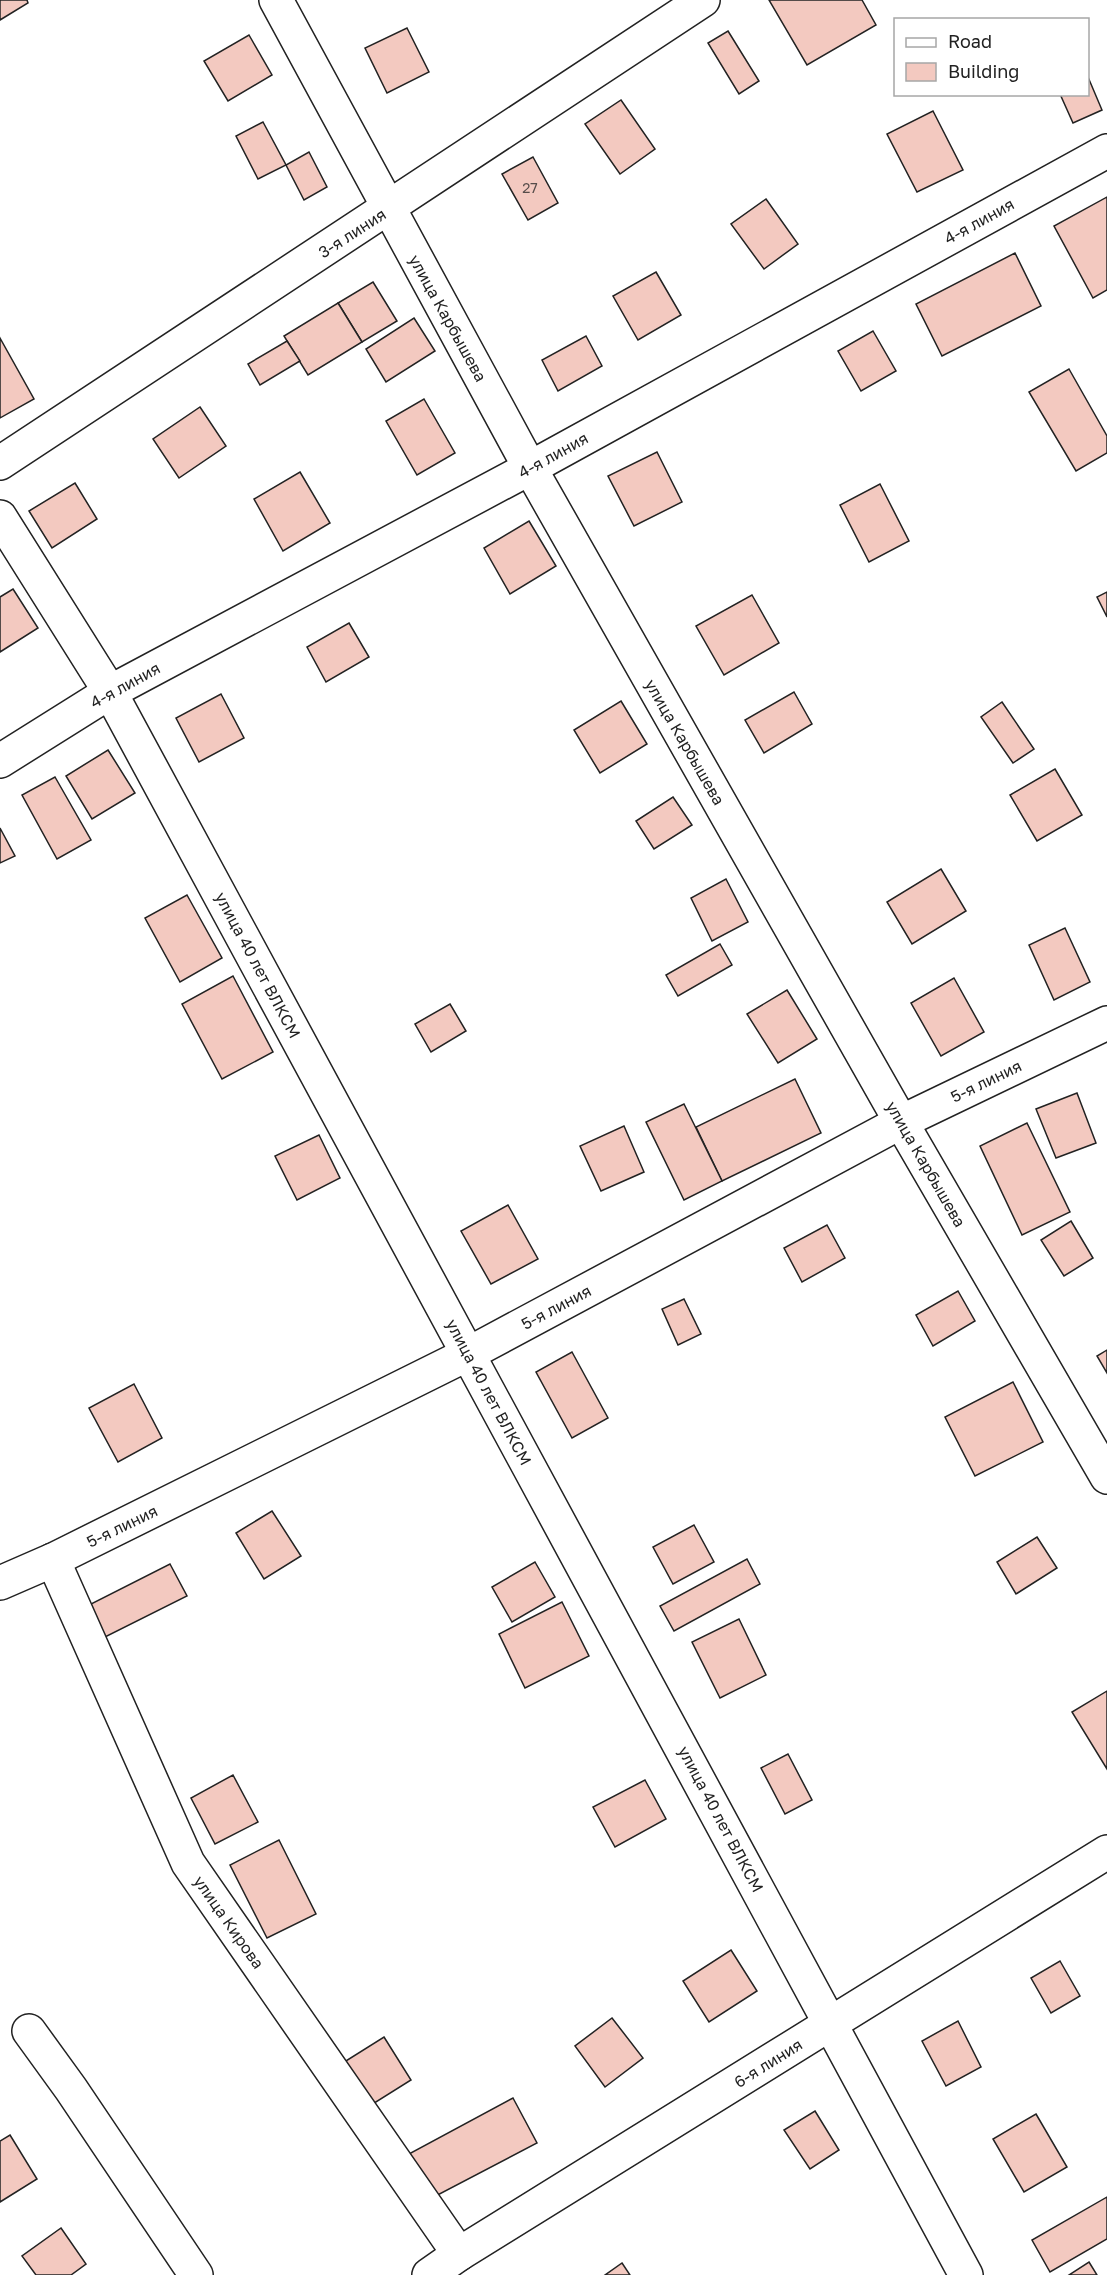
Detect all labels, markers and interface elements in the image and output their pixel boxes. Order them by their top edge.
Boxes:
legend [894,18,1089,96]
text: Road [948,30,992,52]
text: Building [948,60,1019,82]
house number: 27 [522,179,538,196]
street label: 4-я линия [941,194,1017,248]
street label: 3-я линия [315,204,389,262]
street label: улица Карбышева [405,251,491,385]
street label: 4-я линия [515,428,591,482]
street label: 4-я линия [87,658,163,712]
street label: улица Карбышева [641,675,729,809]
street label: улица 40 лет ВЛКСМ [211,889,305,1041]
street label: 5-я линия [947,1055,1025,1107]
street label: улица Карбышева [882,1097,970,1231]
street label: 5-я линия [518,1280,594,1334]
street label: улица 40 лет ВЛКСМ [442,1316,536,1468]
street label: 5-я линия [83,1500,161,1552]
street label: улица 40 лет ВЛКСМ [674,1743,768,1895]
street label: улица Кирова [189,1871,269,1973]
street label: 6-я линия [730,2034,806,2092]

